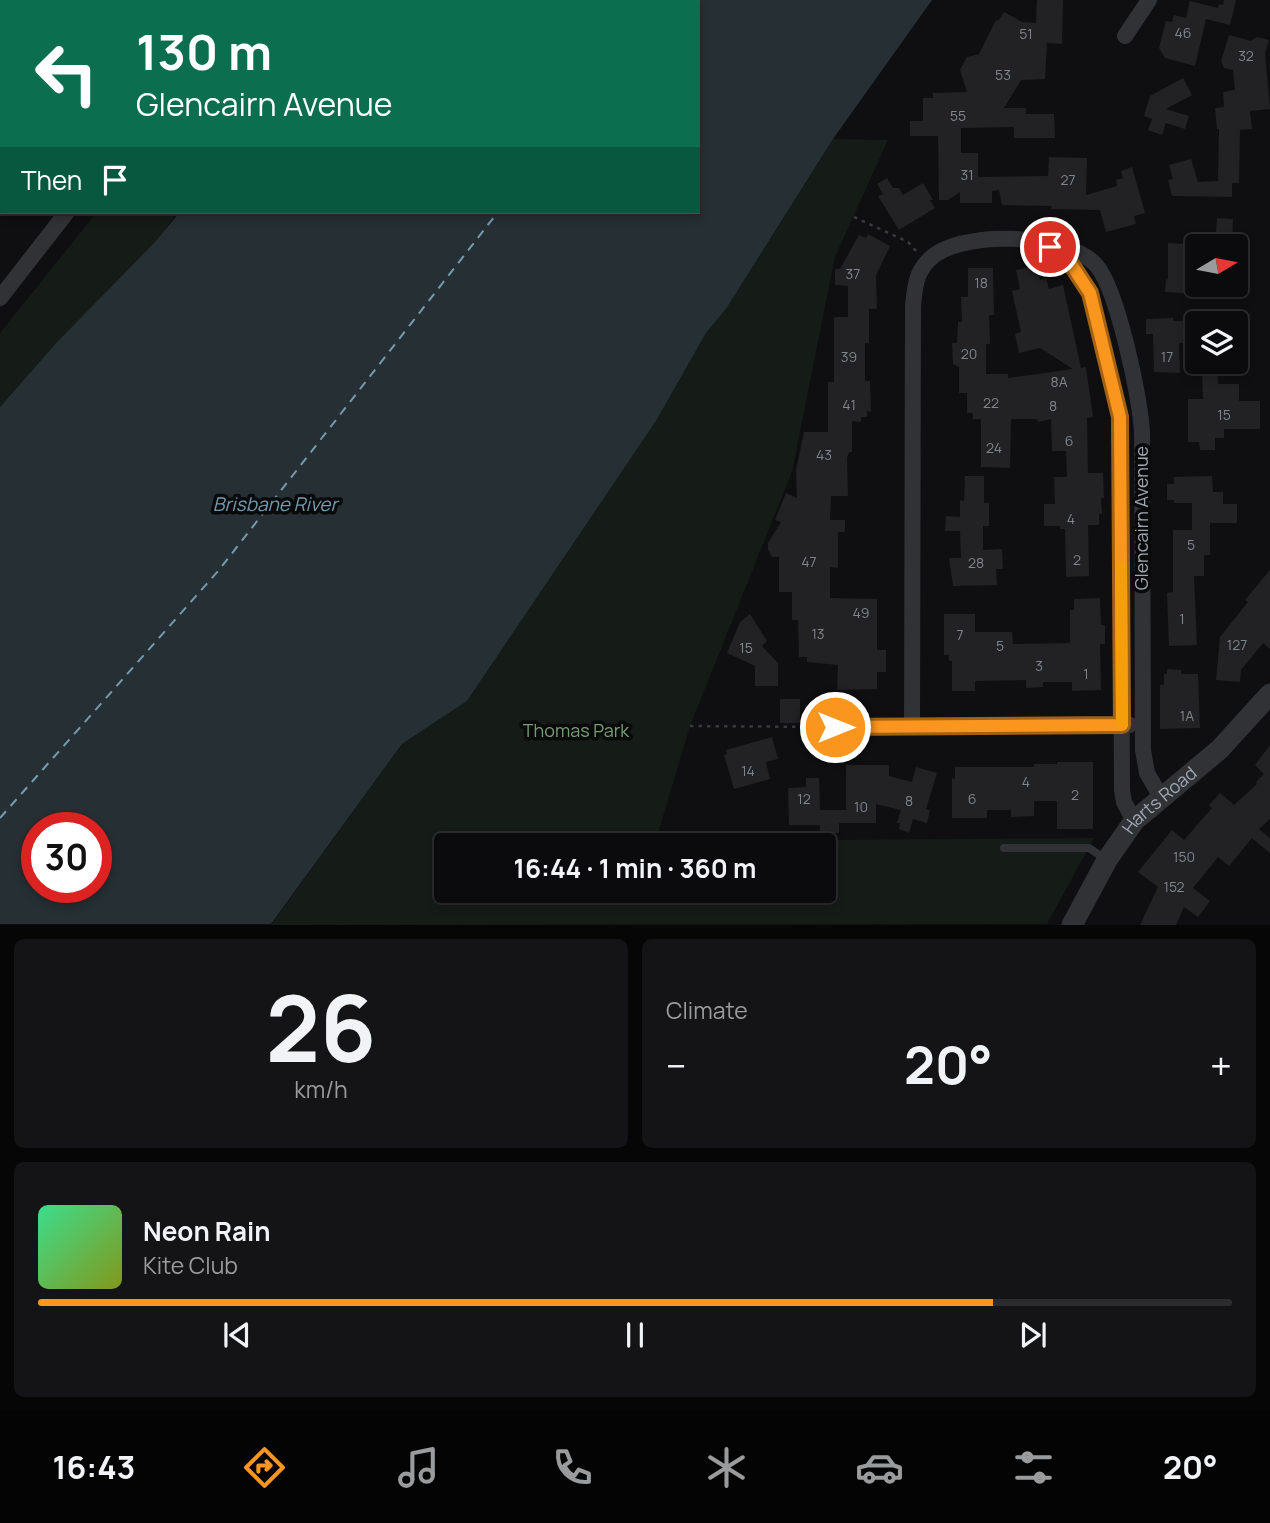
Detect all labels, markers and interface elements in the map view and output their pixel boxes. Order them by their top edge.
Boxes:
text: 130 m [136,18,272,85]
house number: 46 [1175,23,1191,42]
house number: 51 [1019,24,1033,43]
icon: left [21,28,112,119]
house number: 32 [1238,46,1254,65]
house number: 53 [995,65,1011,84]
text: Glencairn Avenue [136,82,393,126]
house number: 55 [950,106,966,125]
icon: arrive [96,161,134,199]
text: Then [21,162,82,198]
house number: 31 [960,165,974,184]
house number: 27 [1060,170,1076,189]
pin [1020,217,1080,277]
icon: arrive [1031,228,1069,266]
north arrow [1185,234,1248,298]
map controls [1185,234,1248,374]
house number: 37 [846,264,860,283]
house number: 18 [974,273,988,292]
button: layers [1185,311,1248,374]
house number: 20 [961,344,977,363]
house number: 39 [841,347,857,366]
house number: 17 [1161,347,1173,366]
house number: 8A [1051,372,1068,391]
house number: 22 [983,393,999,412]
house number: 41 [842,395,856,414]
house number: 8 [1049,396,1057,415]
house number: 15 [1217,405,1231,424]
house number: 6 [1065,431,1073,450]
house number: 24 [986,438,1002,457]
house number: 43 [816,445,832,464]
street label: Glencairn Avenue [1129,446,1153,590]
water label: Brisbane River [213,491,339,517]
house number: 4 [1067,509,1075,528]
house number: 5 [1187,535,1195,554]
house number: 2 [1073,550,1081,569]
house number: 47 [801,552,817,571]
house number: 28 [968,553,984,572]
house number: 49 [853,603,869,622]
house number: 1 [1179,609,1185,628]
house number: 13 [811,624,825,643]
house number: 7 [956,625,964,644]
house number: 127 [1227,635,1247,654]
house number: 5 [996,636,1004,655]
house number: 15 [739,638,753,657]
house number: 3 [1035,656,1043,675]
house number: 1 [1083,664,1089,683]
position arrow [798,690,872,764]
house number: 1A [1180,706,1194,725]
park label: Thomas Park [523,718,630,742]
house number: 14 [741,761,755,780]
street label: Harts Road [1116,761,1201,838]
house number: 4 [1022,772,1030,791]
house number: 2 [1071,785,1079,804]
house number: 12 [797,789,811,808]
house number: 6 [968,789,976,808]
house number: 8 [905,791,913,810]
house number: 10 [854,797,868,816]
speed limit sign: 30 [21,812,112,903]
house number: 150 [1173,847,1195,866]
text: 16:44 · 1 min · 360 m [514,850,756,886]
house number: 152 [1163,877,1185,896]
text: 26 [266,965,376,1089]
text: Climate [666,994,748,1026]
text: 20° [904,1029,993,1100]
text: − [666,1039,687,1091]
text: + [1210,1039,1232,1091]
text: km/h [294,1073,348,1105]
text: Neon Rain [143,1213,271,1249]
text: Kite Club [143,1249,238,1281]
icon: previous [218,1316,256,1354]
icon: pause [616,1316,654,1354]
icon: next [1014,1316,1052,1354]
icon: directions [240,1443,289,1492]
icon: music [394,1443,443,1492]
icon: phone [548,1443,597,1492]
icon: climate [702,1443,751,1492]
icon: car [855,1443,904,1492]
icon: filters [1009,1443,1058,1492]
text: 16:43 [52,1445,135,1489]
text: 20° [1163,1445,1218,1489]

